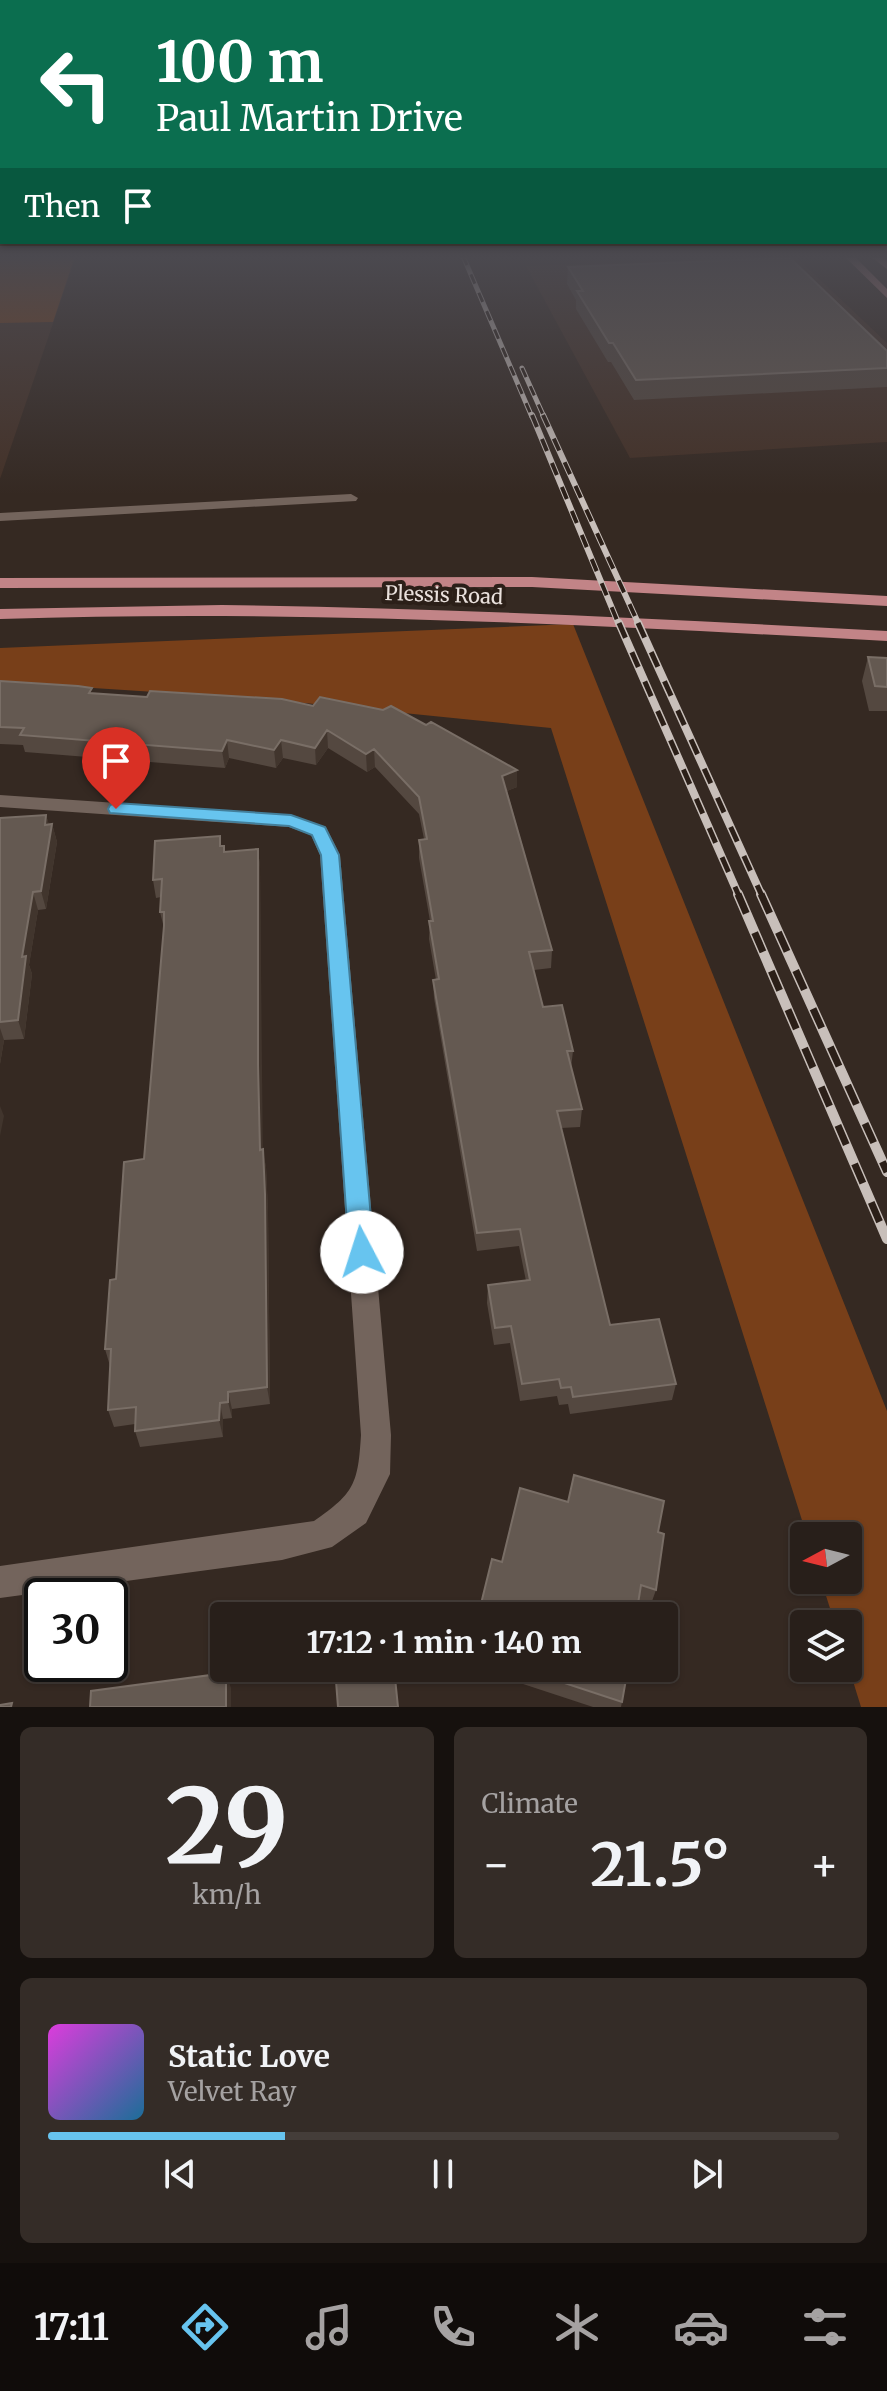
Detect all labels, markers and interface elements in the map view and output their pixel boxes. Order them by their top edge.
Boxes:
text: 100 m [156,27,324,97]
icon: left [24,32,128,136]
text: Paul Martin Drive [156,96,463,141]
icon: arrive [116,184,160,228]
text: Then [24,187,100,225]
street label: Plessis Road [384,580,504,609]
pin [82,727,150,809]
icon: arrive [94,739,138,783]
position arrow [320,1210,404,1294]
north arrow [790,1522,862,1594]
map controls [790,1522,862,1682]
speed limit sign: 30 [24,1578,128,1682]
button: layers [790,1610,862,1682]
text: 17:12 · 1 min · 140 m [306,1623,582,1661]
text: 29 [165,1761,289,1891]
text: Climate [482,1787,578,1820]
text: 21.5° [590,1827,730,1902]
text: − [482,1837,511,1892]
text: + [810,1837,839,1892]
text: km/h [192,1878,261,1911]
text: Static Love [168,2037,330,2075]
text: Velvet Ray [168,2075,296,2108]
icon: previous [158,2152,202,2196]
icon: pause [421,2152,465,2196]
icon: next [685,2152,729,2196]
icon: directions [177,2299,233,2355]
icon: music [301,2299,357,2355]
icon: phone [425,2299,481,2355]
icon: climate [549,2299,605,2355]
icon: car [673,2299,729,2355]
icon: filters [797,2299,853,2355]
text: 17:11 [34,2305,109,2350]

